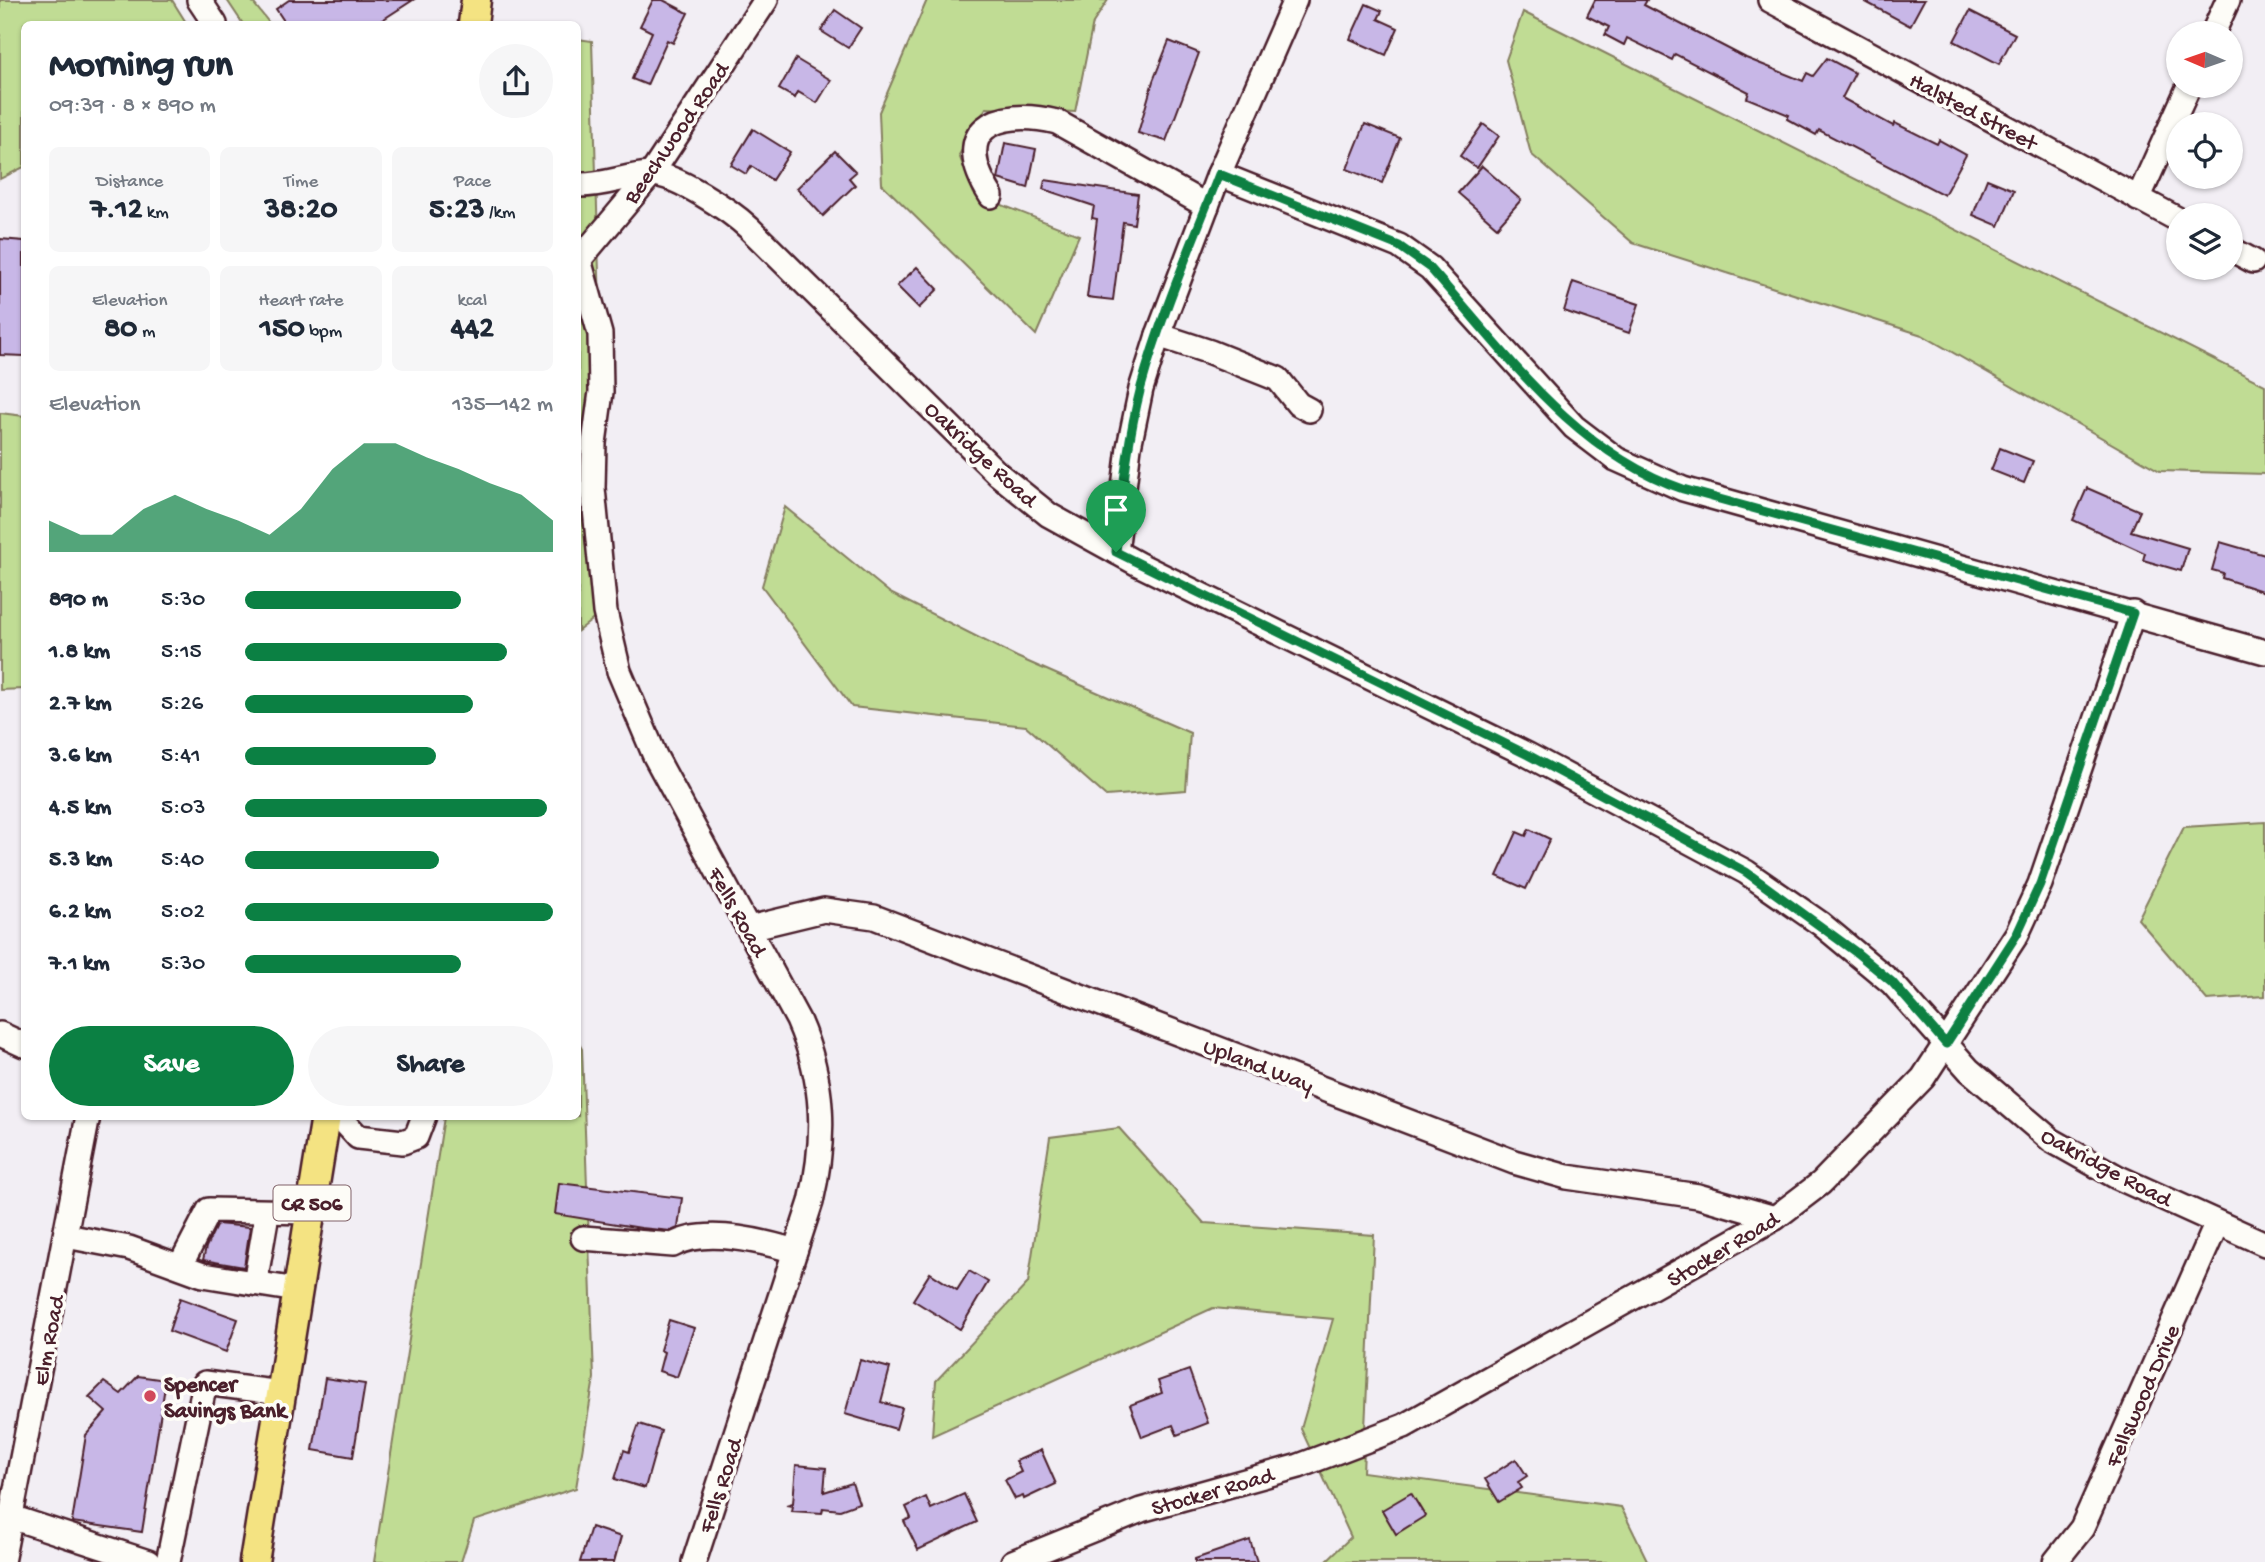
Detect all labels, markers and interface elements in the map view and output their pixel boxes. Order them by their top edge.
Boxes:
north arrow [2166,21,2244,98]
map controls [2166,21,2243,280]
button: share [479,44,553,118]
text: Morning run [49,45,233,89]
street label: Beechwood Road [618,57,738,211]
street label: Halsted Street [1904,68,2042,159]
text: 09:39 · 8 × 890 m [49,93,216,120]
button: locate [2166,112,2243,189]
text: Distance [96,171,163,194]
text: Time [284,171,318,194]
text: Pace [454,171,491,194]
text: 7.12 [91,194,142,229]
text: 38:20 [264,194,338,229]
text: 5:23 [429,194,485,229]
text: km [142,202,169,225]
text: /km [485,202,516,225]
button: layers [2166,203,2243,280]
text: Elevation [92,290,167,313]
text: Heart rate [258,290,344,313]
text: kcal [457,290,487,313]
text: 80 [104,313,137,348]
text: 150 [260,313,305,348]
text: 442 [451,313,494,348]
text: m [137,321,155,344]
text: bpm [305,321,342,344]
text: Elevation [49,392,140,419]
text: 135–142 m [452,392,553,419]
street label: Oakridge Road [918,397,1043,516]
pin [1086,480,1146,552]
icon: arrive [1097,491,1135,529]
text: 890 m [49,587,108,614]
text: 5:30 [161,587,205,614]
text: 1.8 km [49,639,110,666]
text: 5:15 [161,639,202,666]
text: 2.7 km [49,691,112,718]
text: 5:26 [161,691,203,718]
text: 3.6 km [49,743,112,770]
text: 5:41 [161,743,201,770]
text: 4.5 km [49,795,111,822]
text: 5:03 [161,795,205,822]
text: 5.3 km [49,847,112,874]
text: 5:40 [161,847,204,874]
street label: Fells Road [700,862,772,963]
text: 6.2 km [49,899,111,926]
text: 5:02 [161,899,205,926]
text: 7.1 km [49,951,110,978]
text: 5:30 [161,951,205,978]
button: Save [49,1026,294,1106]
button: Share [308,1026,553,1106]
street label: Upland Way [1199,1034,1317,1101]
street label: Oakridge Road [2035,1123,2177,1216]
road number: CR 506 [274,1186,350,1220]
street label: Stocker Road [1663,1206,1786,1295]
street label: Elm Road [28,1292,73,1388]
street label: Fellswood Drive [2100,1320,2188,1473]
place label: Spencer Savings Bank [164,1373,289,1426]
marker: Spencer Savings Bank [142,1388,158,1404]
street label: Fells Road [694,1434,751,1538]
street label: Stocker Road [1149,1463,1279,1524]

